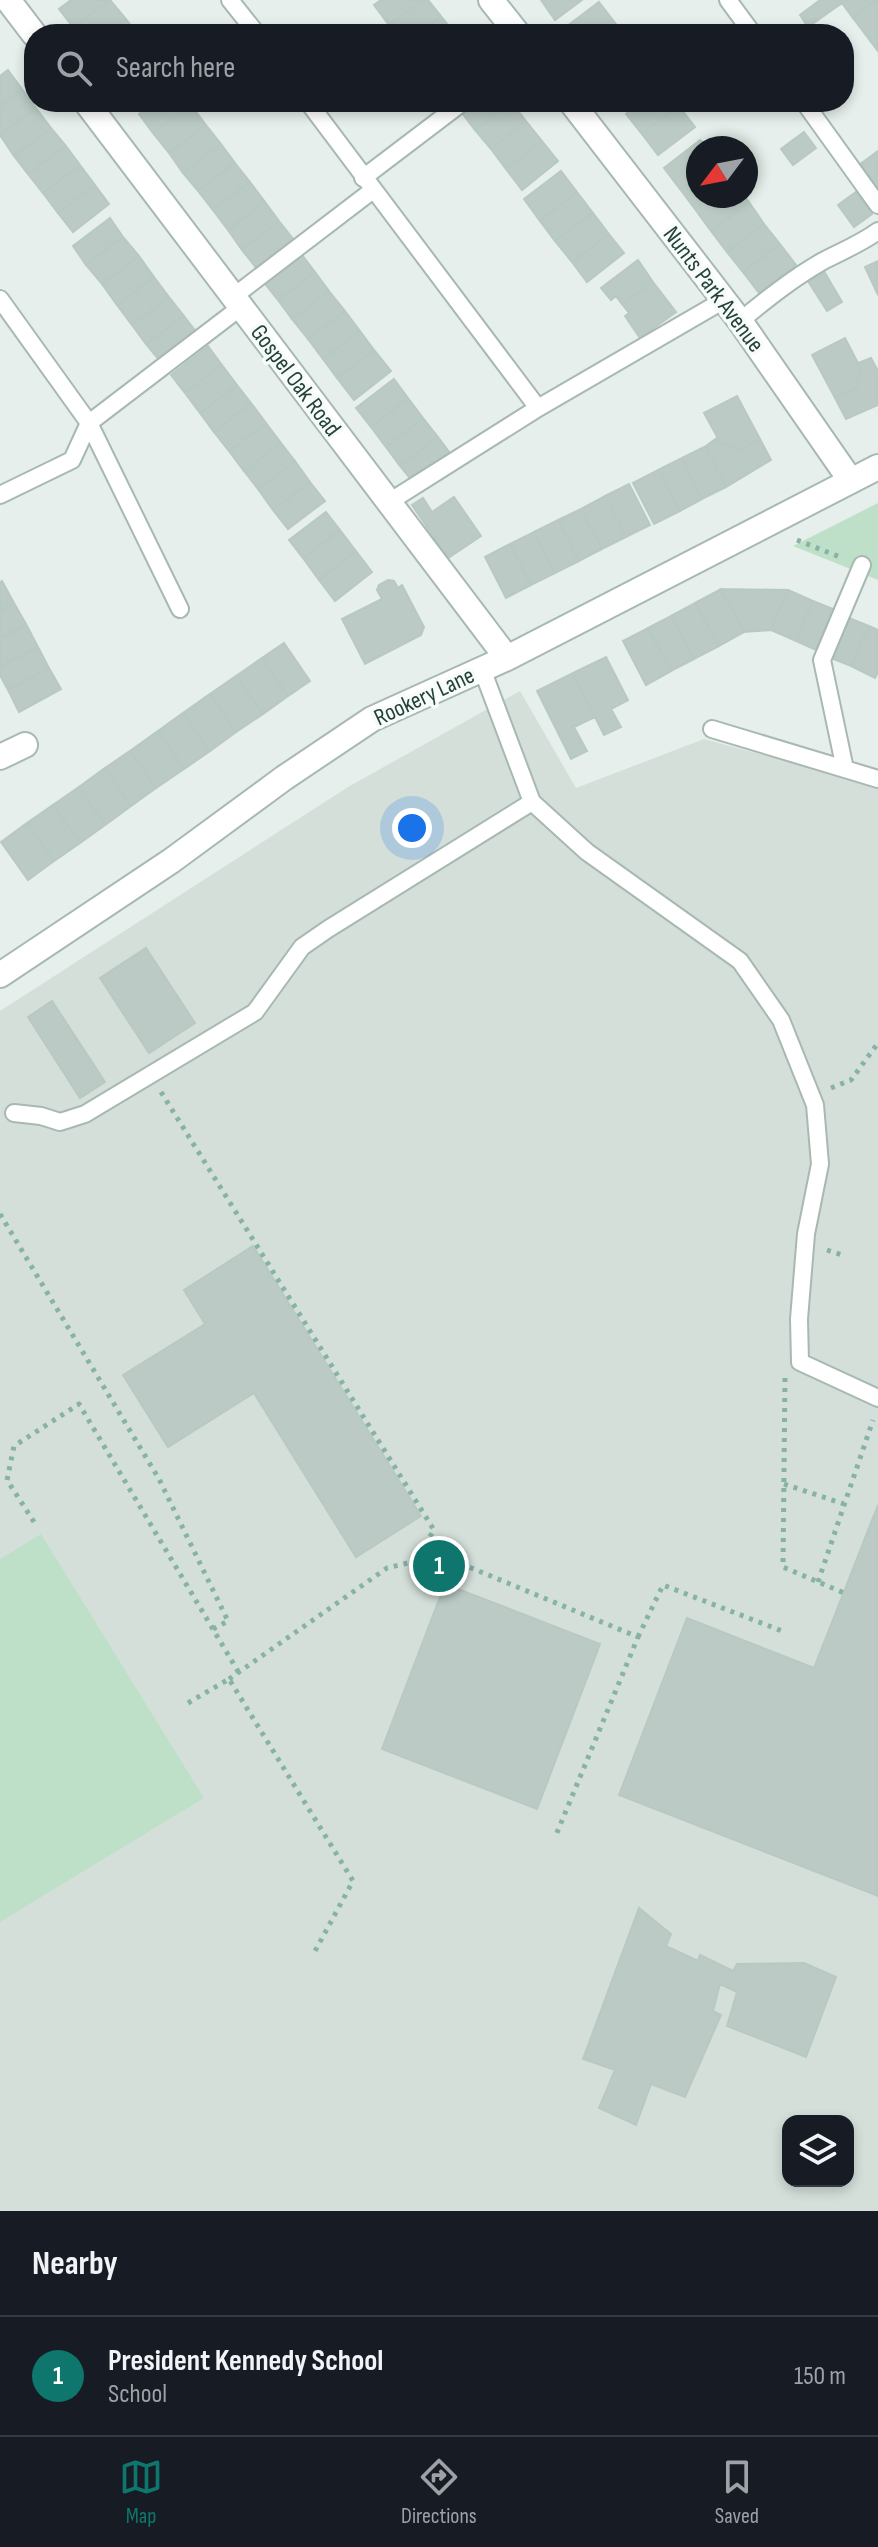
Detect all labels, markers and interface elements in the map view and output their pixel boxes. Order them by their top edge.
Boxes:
search box [24,24,854,112]
icon: search [52,46,96,90]
text: Search here [116,50,235,86]
north arrow [686,136,758,208]
street label: Nunts Park Avenue [657,221,770,358]
street label: Gospel Oak Road [244,319,347,442]
street label: Rookery Lane [369,661,479,732]
your location [392,808,432,848]
pin: 1 [413,1536,465,1596]
map controls [782,2115,854,2187]
button: layers [782,2115,854,2187]
text: Nearby [32,2243,118,2284]
text: President Kennedy School [108,2343,383,2379]
text: 1 [53,2361,63,2392]
text: 150 m [794,2361,846,2392]
text: School [108,2379,167,2410]
tab: Map [119,2455,163,2530]
tab: Directions [401,2455,477,2530]
tab: Saved [715,2455,759,2530]

